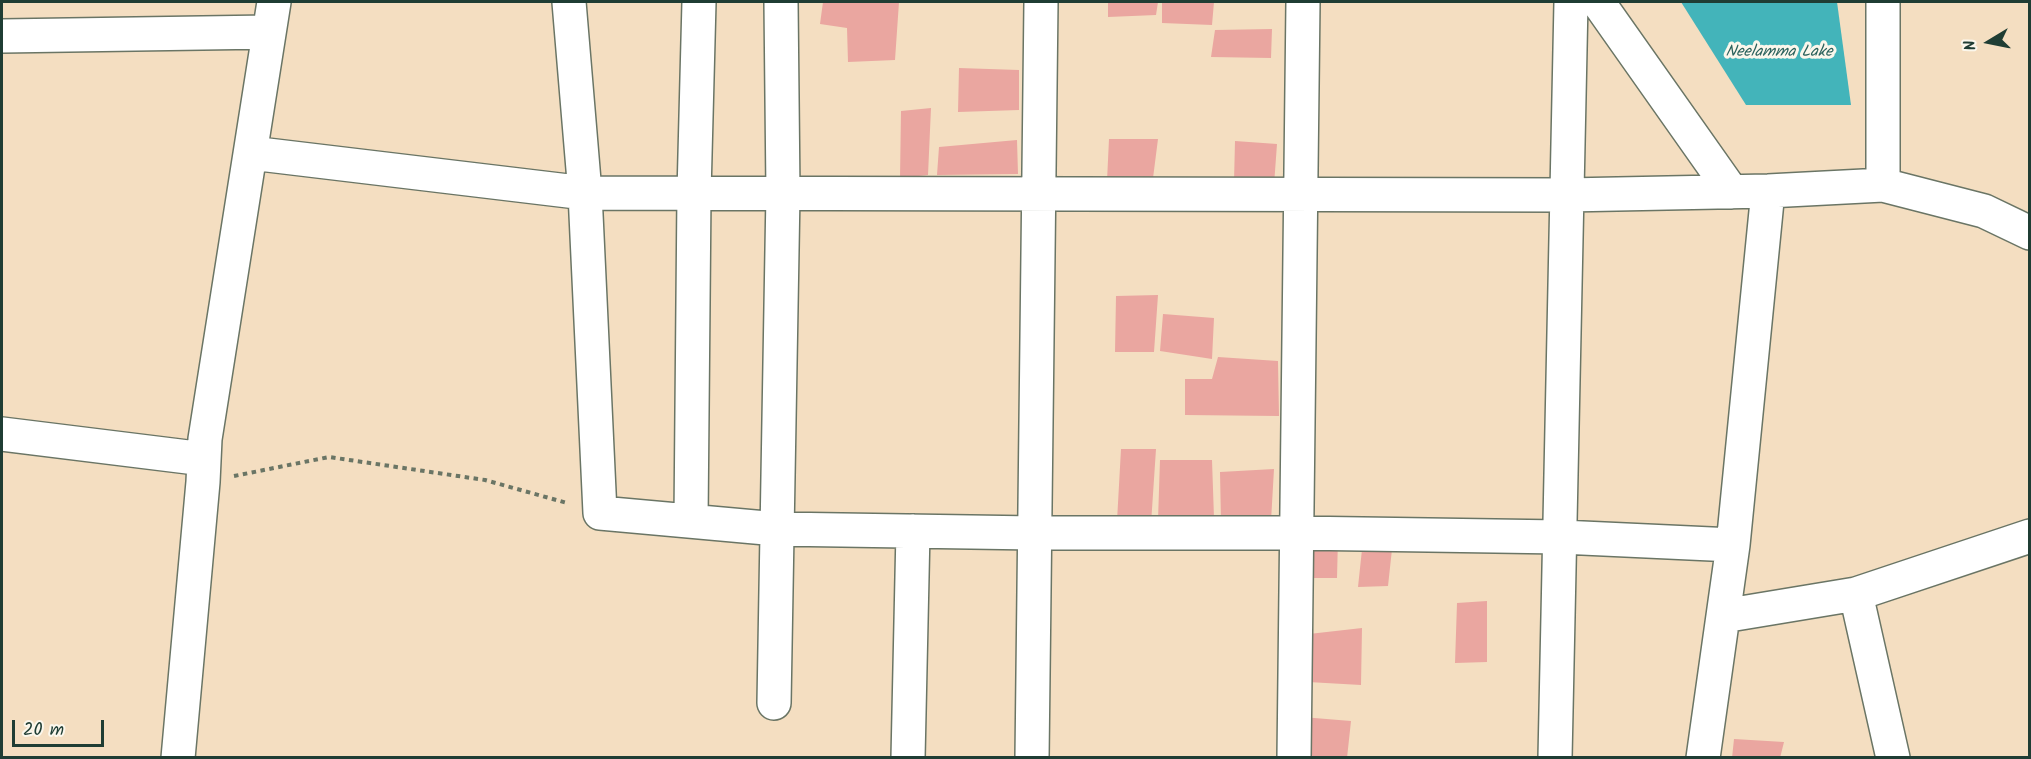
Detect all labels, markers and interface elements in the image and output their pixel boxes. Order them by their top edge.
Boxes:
north arrow [1959,12,2019,72]
text: N [1958,38,1984,52]
water label: Neelamma Lake [1726,43,1832,63]
scale bar [15,708,106,746]
text: 20 m [23,716,64,745]

